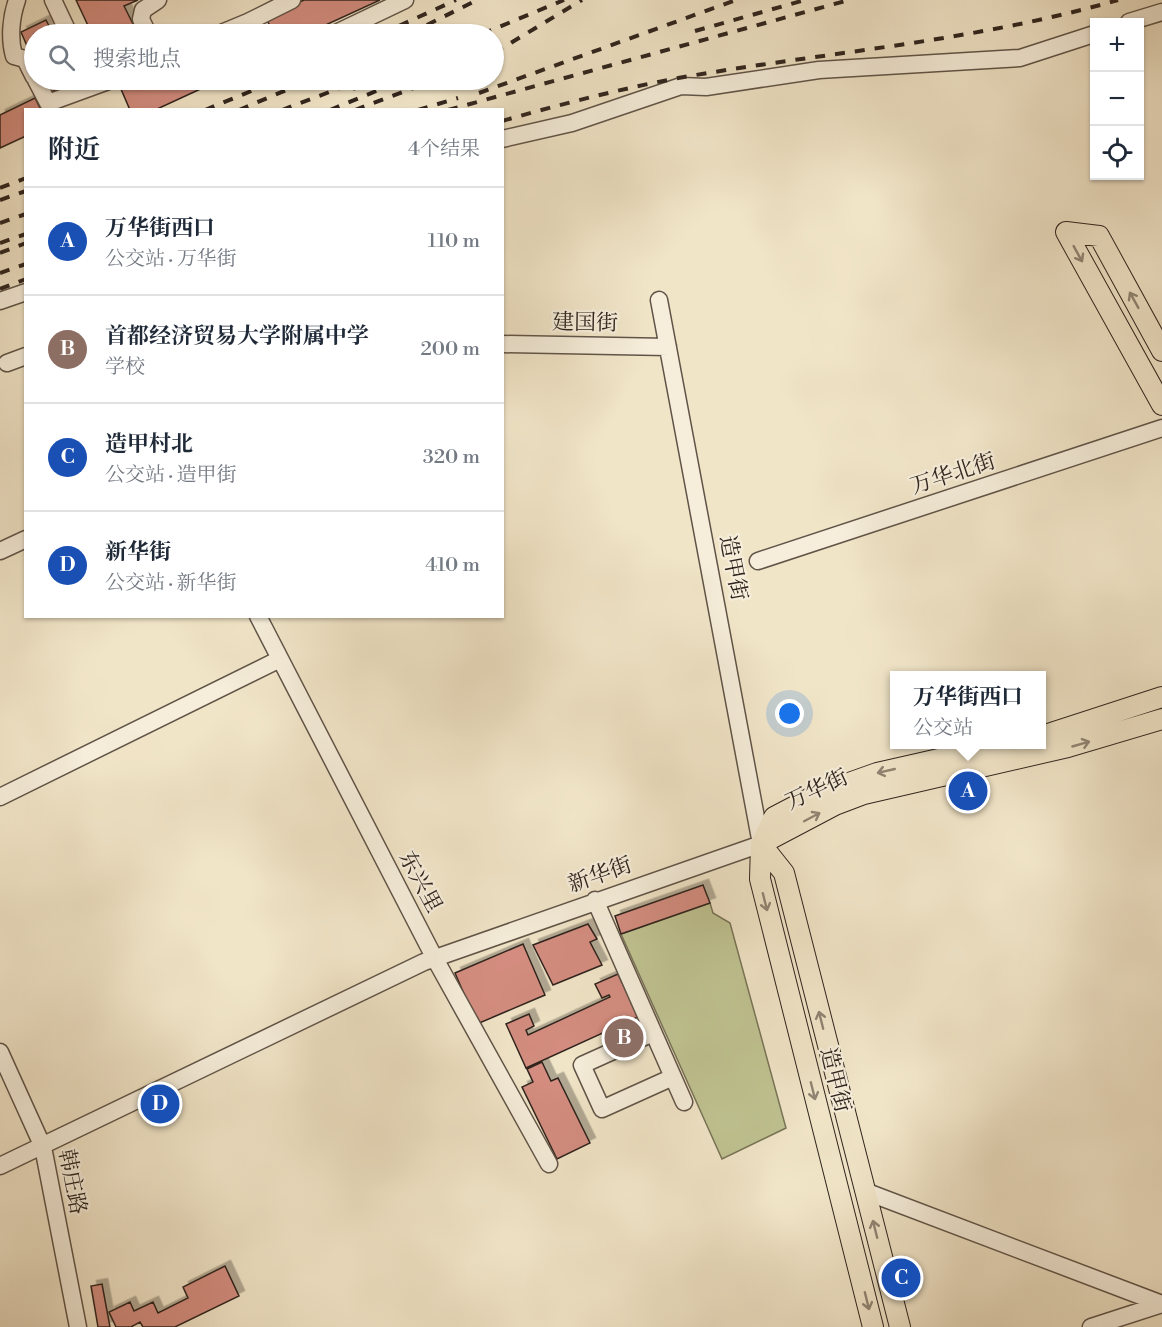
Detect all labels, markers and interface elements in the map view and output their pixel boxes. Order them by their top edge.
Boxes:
map controls [1090,18,1144,180]
button: + [1090,18,1144,72]
search box [24,24,504,90]
icon: search [45,41,78,74]
text: 搜索地点 [93,46,181,73]
button: − [1090,72,1144,126]
button: locate [1090,126,1144,180]
text: 附近 [48,134,100,166]
text: 4个结果 [408,137,480,162]
text: 万华街西口 [105,215,215,242]
text: A [60,229,75,254]
text: 110 m [428,229,480,254]
one-way arrow [1072,245,1084,262]
text: 公交站 · 万华街 [105,247,237,272]
one-way arrow [1128,291,1139,309]
street label: 建国街 [552,309,618,337]
text: 首都经济贸易大学附属中学 [105,323,369,350]
text: B [60,337,75,362]
text: 200 m [420,337,480,362]
text: 学校 [105,355,145,380]
text: 造甲村北 [105,431,193,458]
text: C [60,445,75,470]
text: 320 m [423,445,480,470]
street label: 万华北街 [907,448,999,500]
text: 公交站 · 造甲街 [105,463,237,488]
street label: 造甲街 [713,533,753,603]
text: 新华街 [105,539,171,566]
text: D [60,553,75,578]
text: 410 m [425,553,480,578]
text: 公交站 · 新华街 [105,571,237,596]
popup [890,671,1046,749]
text: 万华街西口 [913,684,1023,711]
your location [775,699,804,728]
text: 公交站 [913,716,973,741]
one-way arrow [1071,737,1090,749]
street label: 万华街 [781,764,853,816]
one-way arrow [877,766,896,777]
pin: A [948,768,988,814]
one-way arrow [803,811,821,822]
street label: 东兴里 [393,847,447,917]
street label: 新华街 [564,851,636,899]
one-way arrow [760,892,772,911]
one-way arrow [815,1011,827,1030]
pin: B [604,1016,644,1060]
street label: 造甲街 [814,1045,856,1115]
one-way arrow [808,1081,819,1100]
pin: D [140,1082,180,1126]
street label: 韩庄路 [52,1147,92,1217]
one-way arrow [869,1220,881,1239]
pin: C [882,1256,920,1300]
one-way arrow [861,1291,873,1310]

